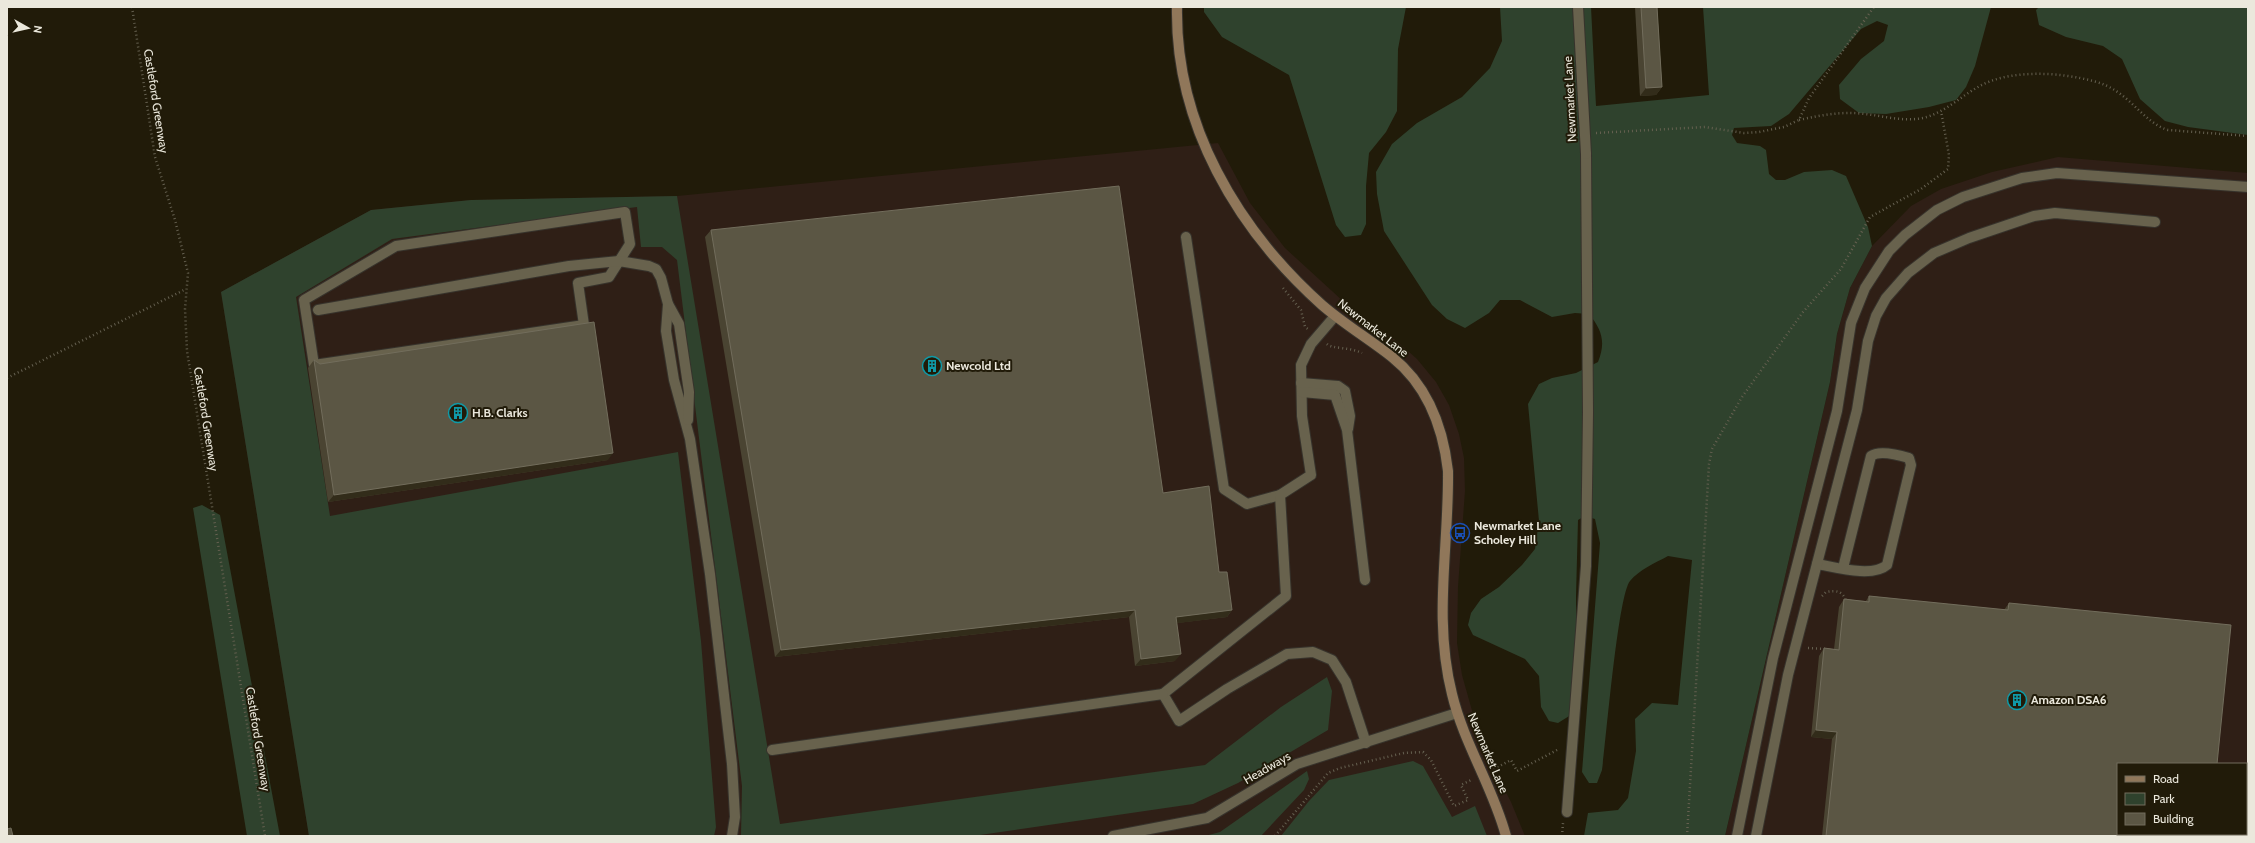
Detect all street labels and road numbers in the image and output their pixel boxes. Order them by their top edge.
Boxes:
street label: Castleford Greenway [141,48,172,154]
street label: Newmarket Lane [1560,56,1579,142]
street label: Newmarket Lane [1335,295,1412,360]
street label: Castleford Greenway [191,366,222,472]
street label: Castleford Greenway [243,686,274,792]
street label: Newmarket Lane [1465,710,1512,795]
street label: Headways [1240,748,1293,787]

